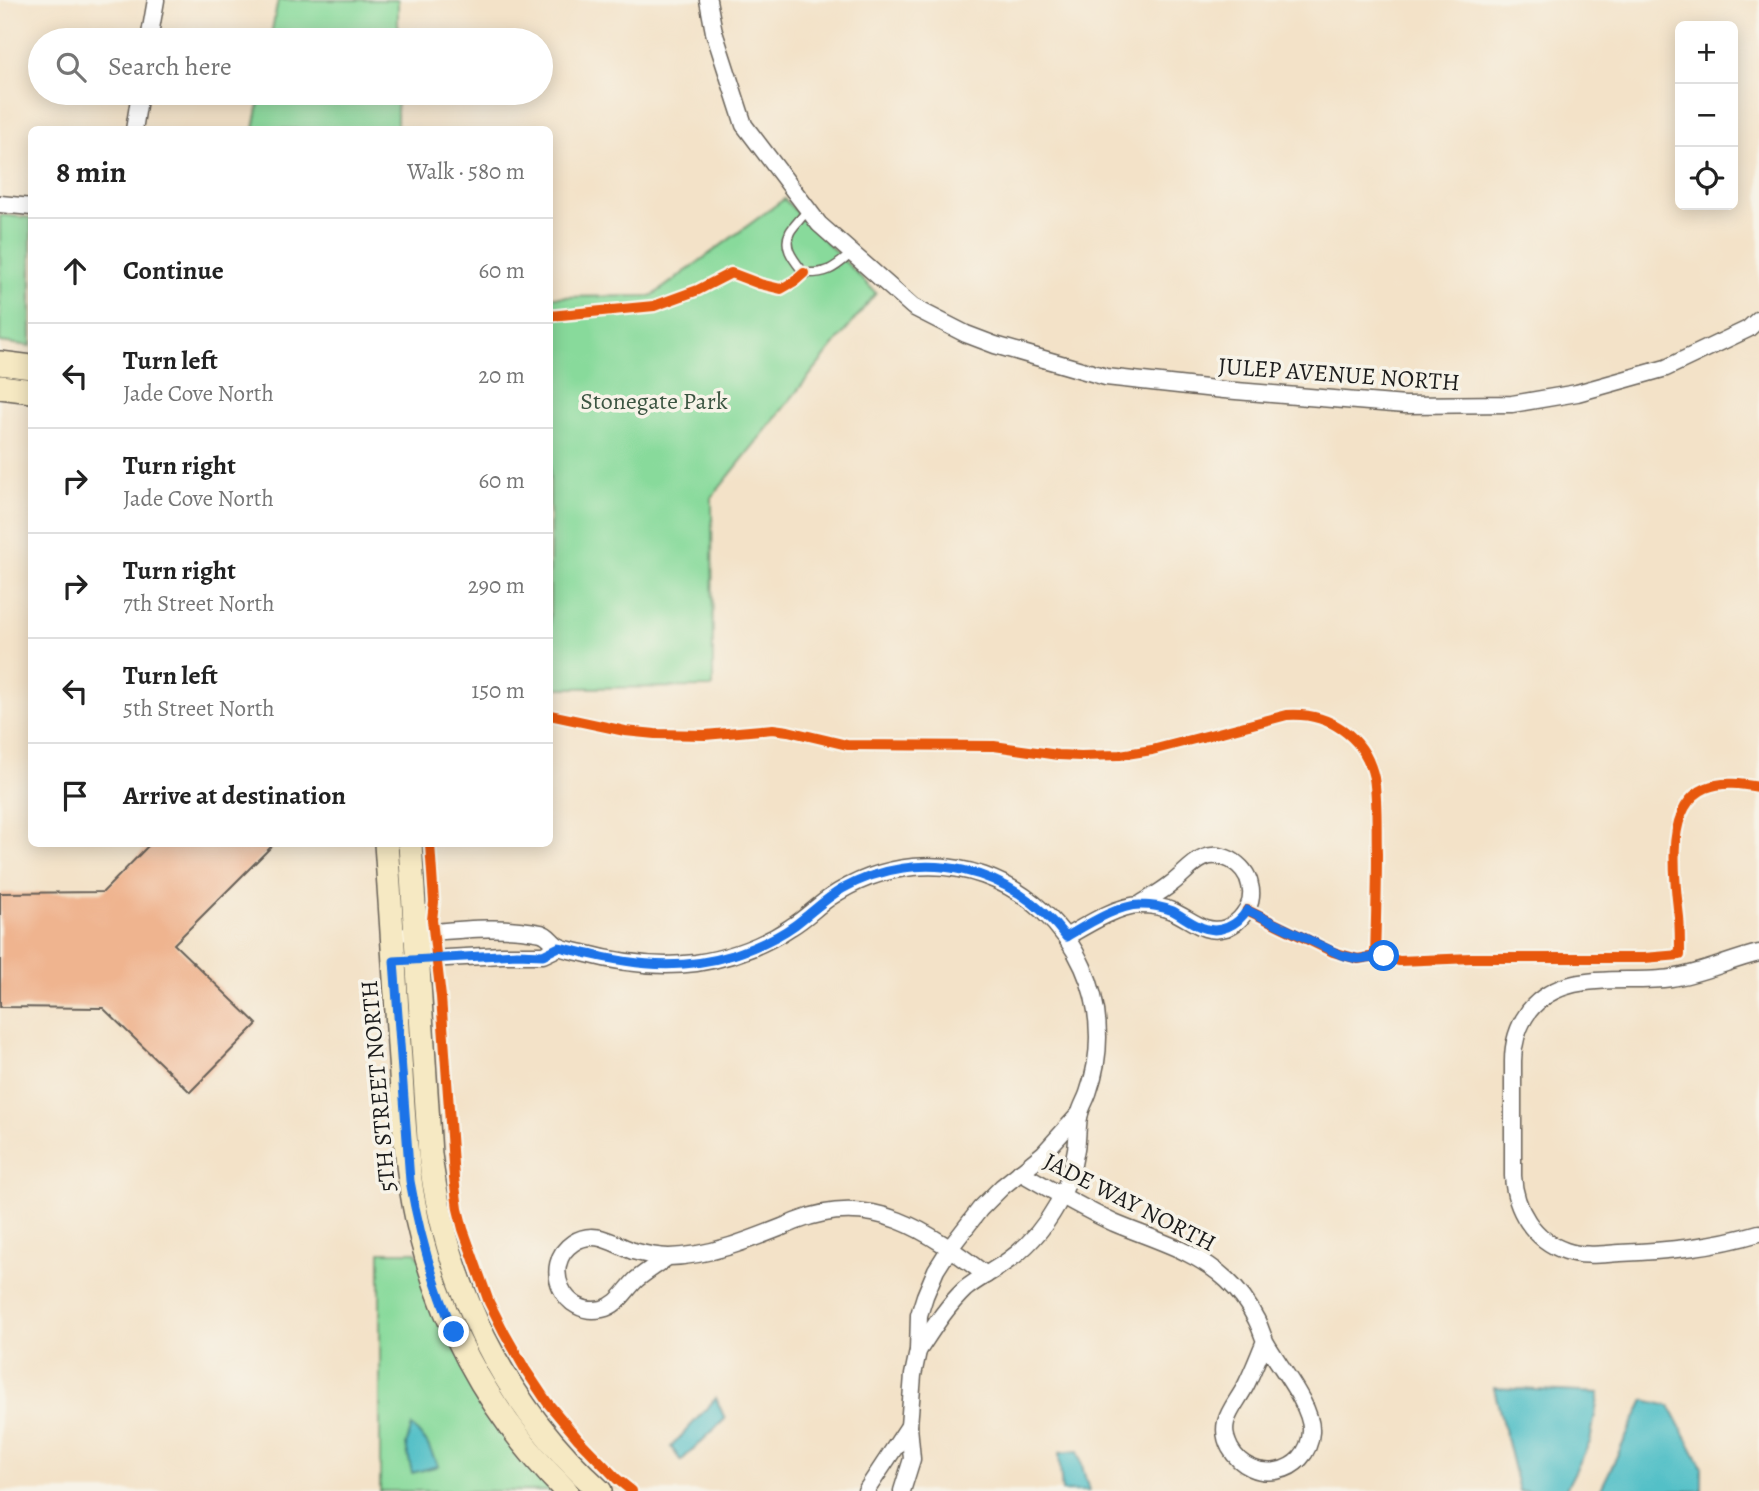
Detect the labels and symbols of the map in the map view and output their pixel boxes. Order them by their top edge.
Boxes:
street label: JULEP AVENUE NORTH [1217,350,1461,398]
park label: Stonegate Park [580,385,728,417]
route start [1368,940,1399,971]
street label: 5TH STREET NORTH [353,979,403,1193]
street label: JADE WAY NORTH [1038,1145,1222,1259]
route end [438,1316,469,1347]

